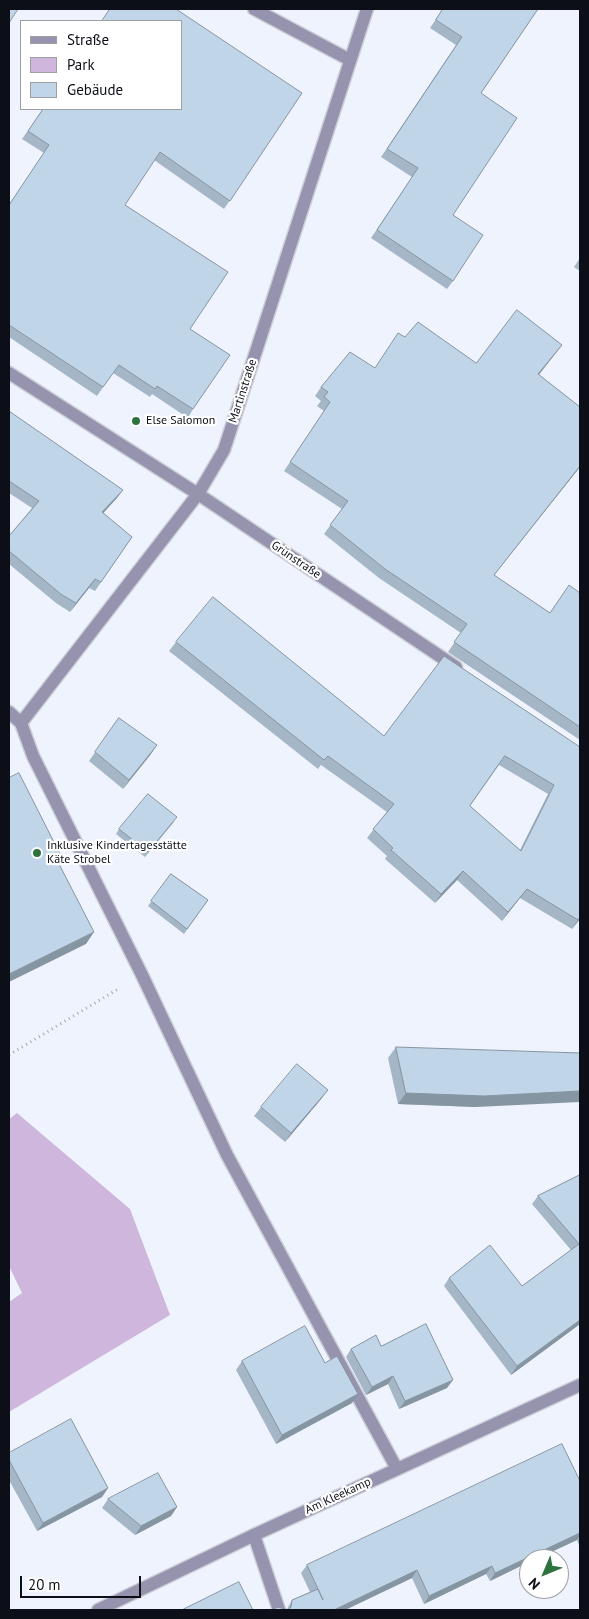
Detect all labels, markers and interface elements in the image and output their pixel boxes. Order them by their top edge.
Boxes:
legend [20,20,182,110]
text: Straße [67,30,109,49]
text: Park [67,55,95,74]
text: Gebäude [67,80,123,99]
street label: Martinstraße [226,357,260,425]
place label: Else Salomon [146,414,215,428]
marker: Else Salomon [130,415,142,427]
street label: Grünstraße [268,538,324,582]
place label: Inklusive Kindertagesstätte Käte Strobel [47,839,187,867]
marker: Inklusive Kindertagesstätte Käte Strobel [31,847,43,859]
street label: Am Kleekamp [303,1475,373,1517]
north arrow [519,1549,569,1599]
scale bar [22,1566,144,1598]
text: N [524,1574,544,1594]
text: 20 m [28,1575,61,1594]

